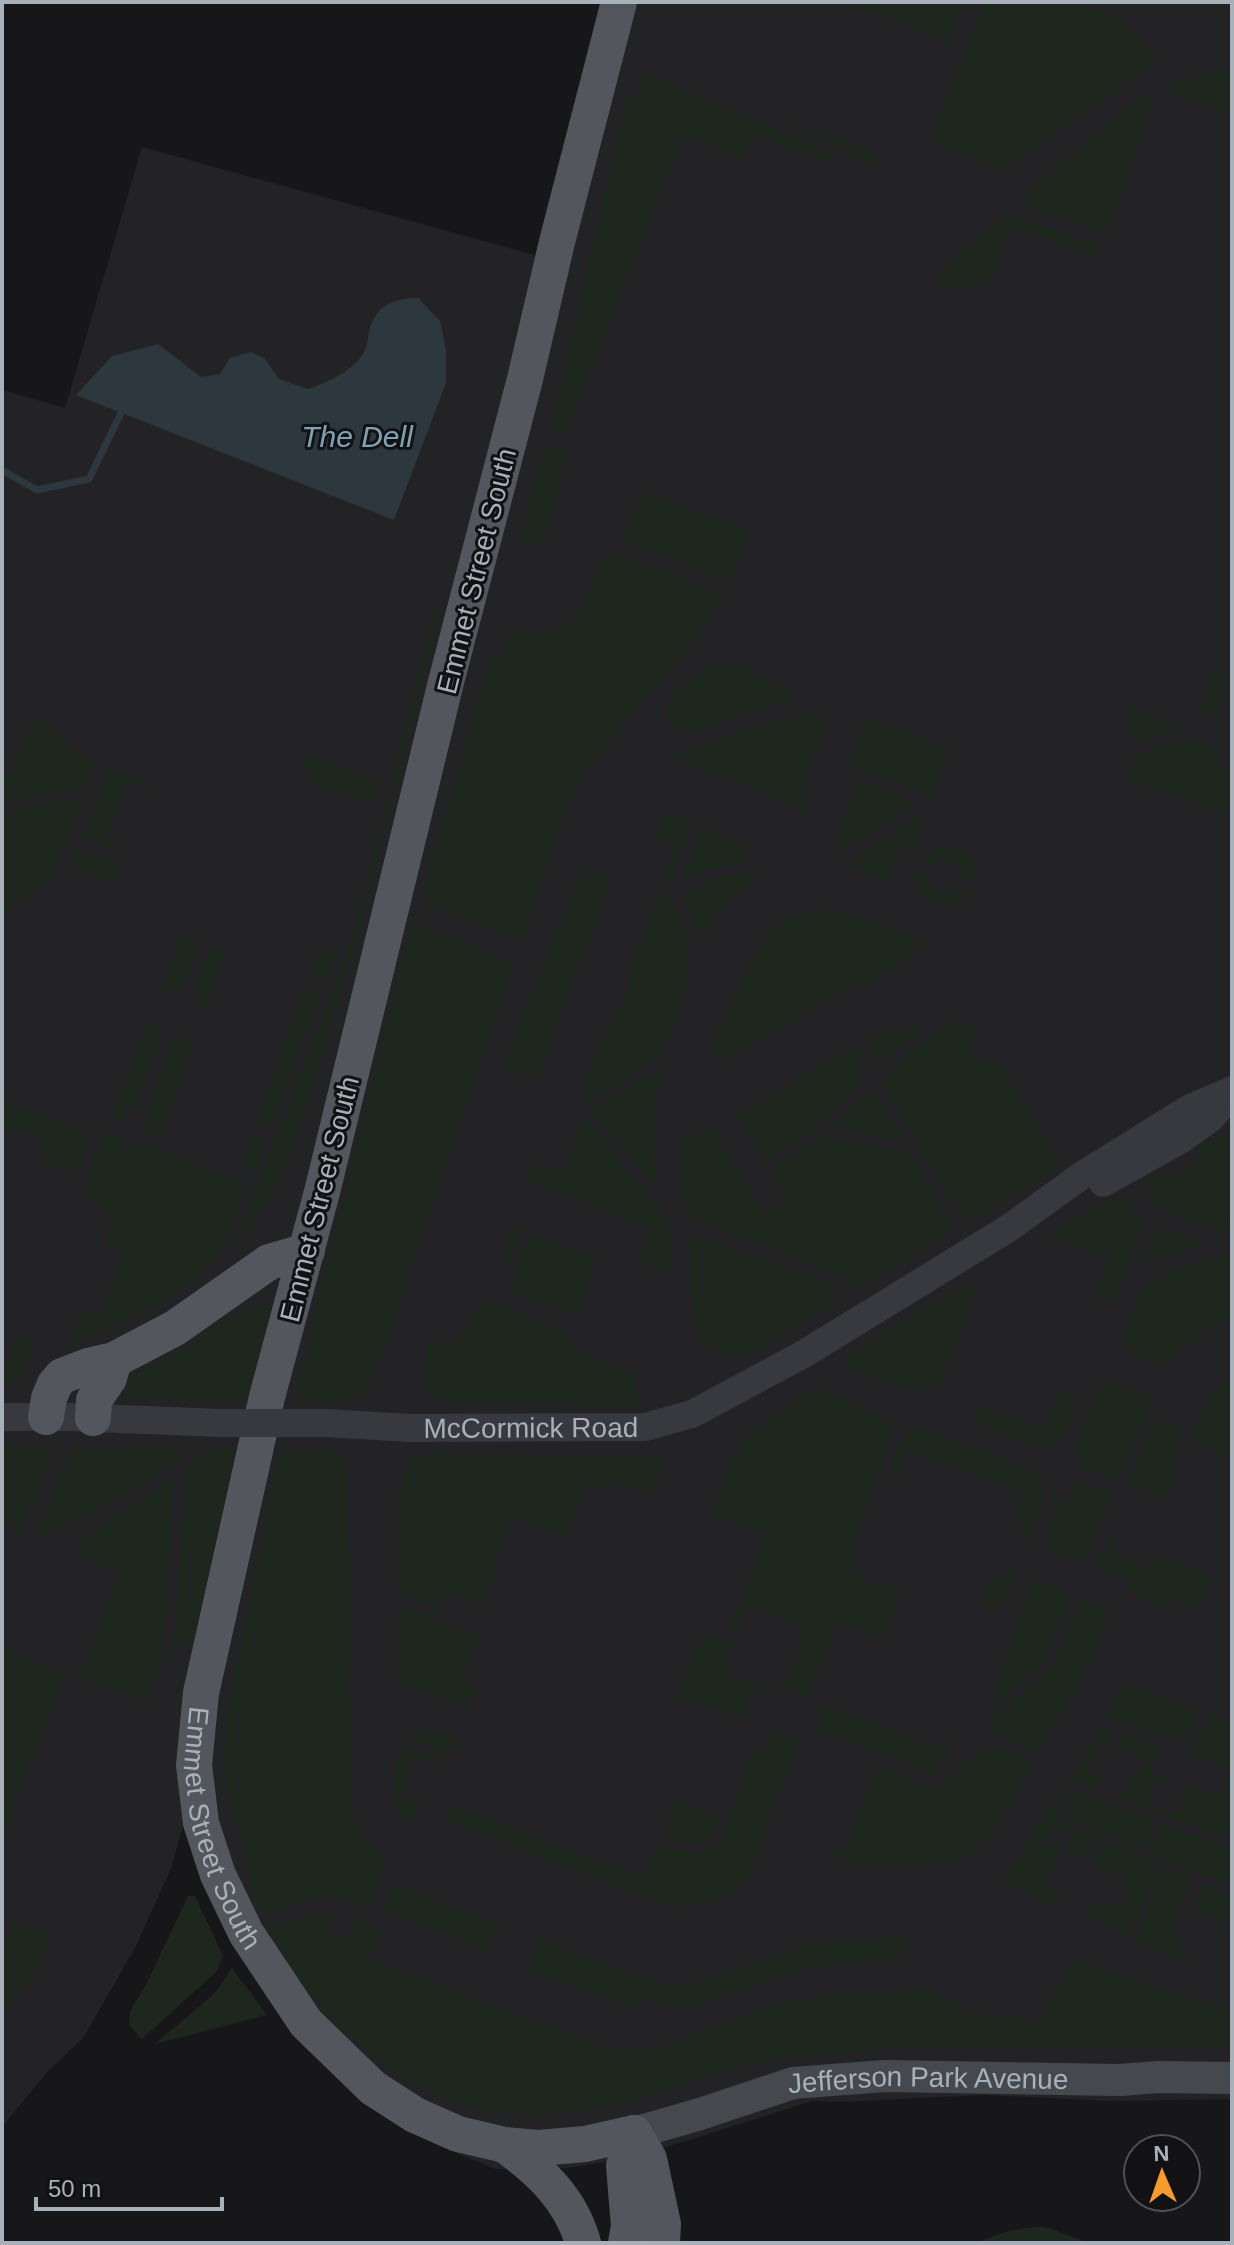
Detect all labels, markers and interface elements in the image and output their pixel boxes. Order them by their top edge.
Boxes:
water label: The Dell [301,420,414,453]
street label: Emmet Street South [431,445,522,697]
street label: Emmet Street South [274,1073,365,1325]
street label: McCormick Road [423,1412,638,1444]
street label: Emmet Street South [177,1705,267,1955]
street label: Jefferson Park Avenue [787,2061,1069,2099]
north arrow [1122,2133,1202,2213]
text: N [1153,2141,1170,2166]
scale bar [36,2161,222,2211]
text: 50 m [48,2175,101,2202]

